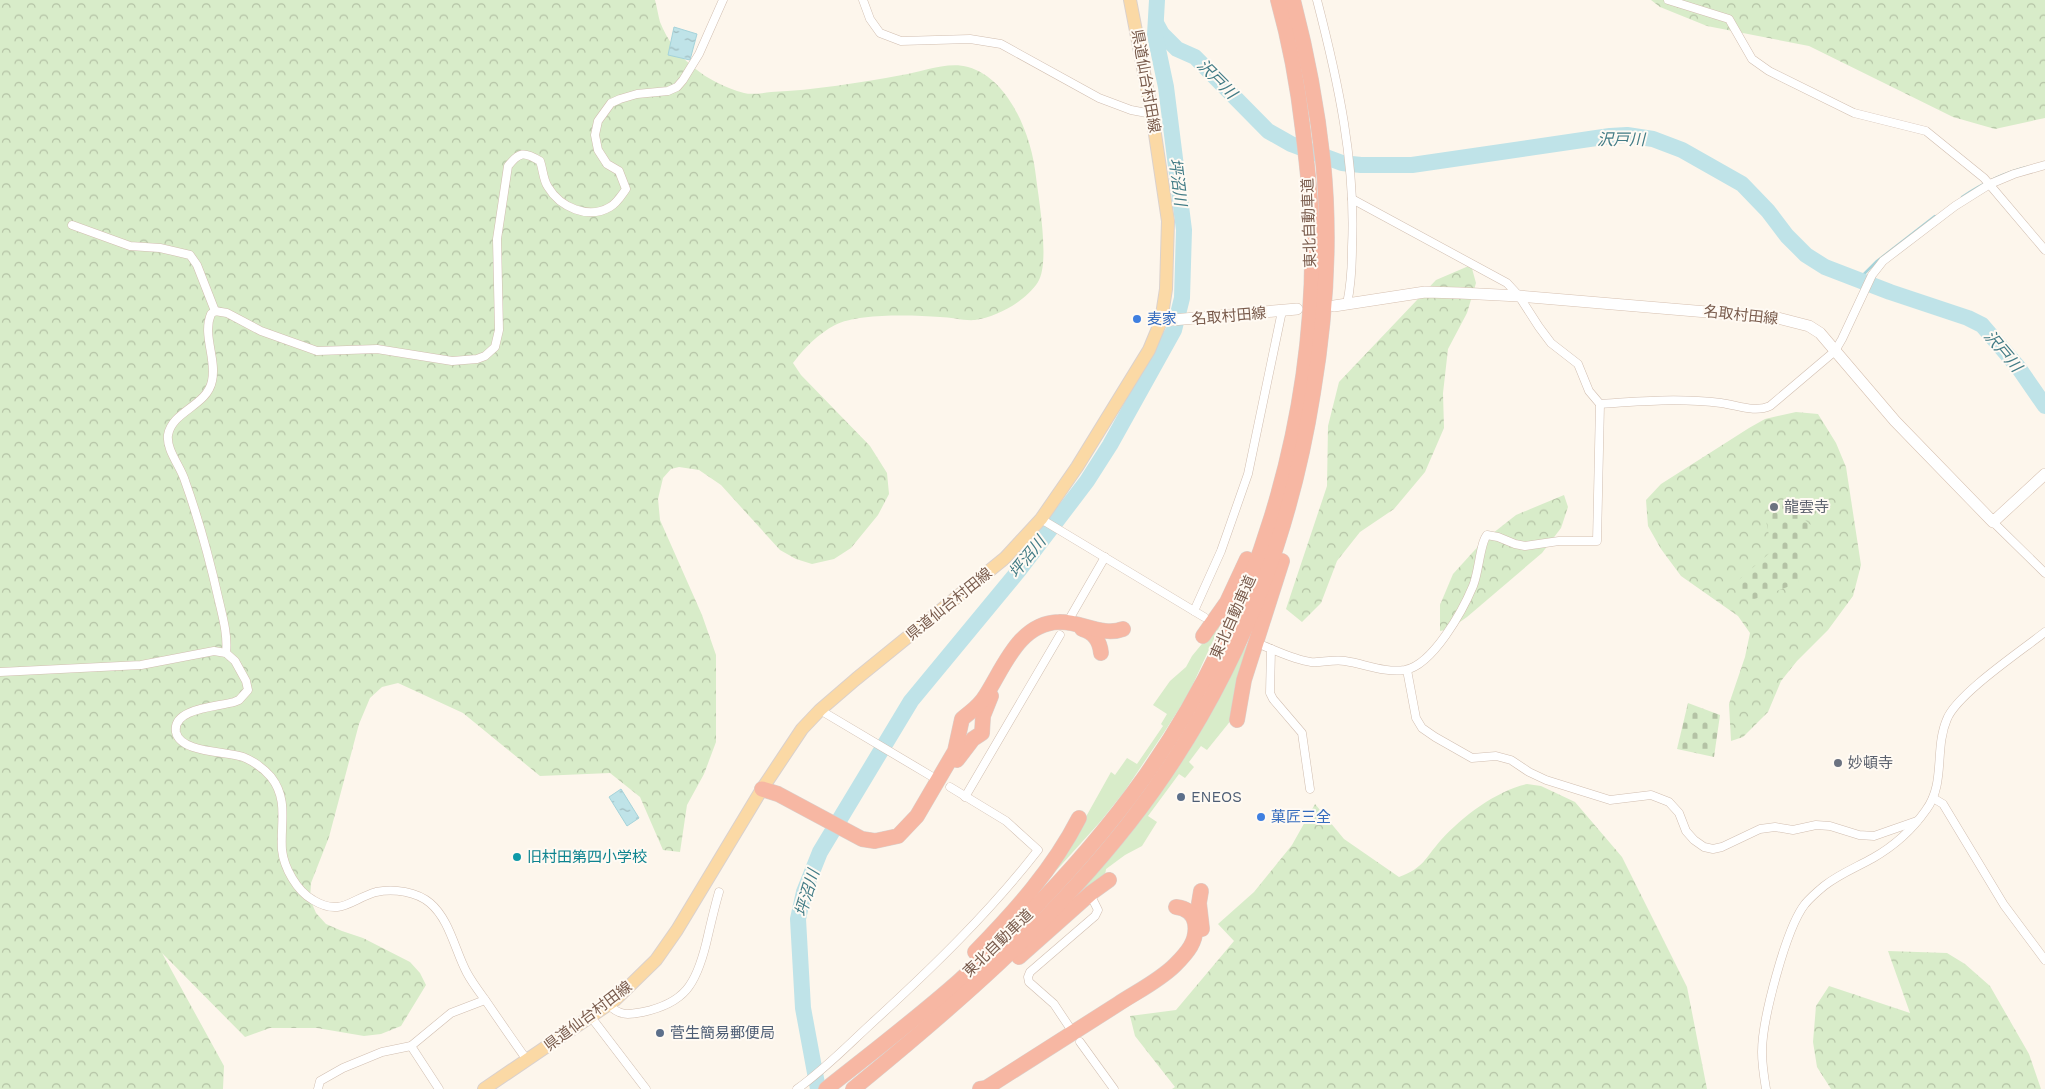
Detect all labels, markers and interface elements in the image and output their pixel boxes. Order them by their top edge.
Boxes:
street label: 県道仙台村田線 [1128,28,1164,134]
water label: 沢戸川 [1193,55,1242,104]
water label: 沢戸川 [1597,130,1647,149]
water label: 坪沼川 [1166,157,1191,209]
street label: 東北自動車道 [1298,178,1320,268]
street label: 名取村田線 [1703,302,1779,328]
street label: 名取村田線 [1191,304,1267,328]
place label: 麦家 [1147,310,1177,328]
marker: 麦家 [1131,313,1143,325]
water label: 沢戸川 [1980,327,2027,377]
place label: 龍雲寺 [1784,498,1829,516]
marker: 龍雲寺 [1768,501,1780,513]
water label: 坪沼川 [1005,531,1051,582]
street label: 県道仙台村田線 [903,564,995,644]
street label: 東北自動車道 [1206,572,1260,662]
place label: 妙頓寺 [1848,754,1893,772]
marker: 妙頓寺 [1832,757,1844,769]
place label: ENEOS [1191,788,1242,806]
marker: ENEOS [1175,791,1187,803]
place label: 菓匠三全 [1271,808,1331,826]
marker: 菓匠三全 [1255,811,1267,823]
place label: 旧村田第四小学校 [527,848,647,866]
marker: 旧村田第四小学校 [511,851,523,863]
water label: 坪沼川 [791,865,824,919]
street label: 東北自動車道 [959,905,1037,981]
street label: 県道仙台村田線 [541,977,635,1055]
place label: 菅生簡易郵便局 [670,1024,775,1042]
marker: 菅生簡易郵便局 [654,1027,666,1039]

